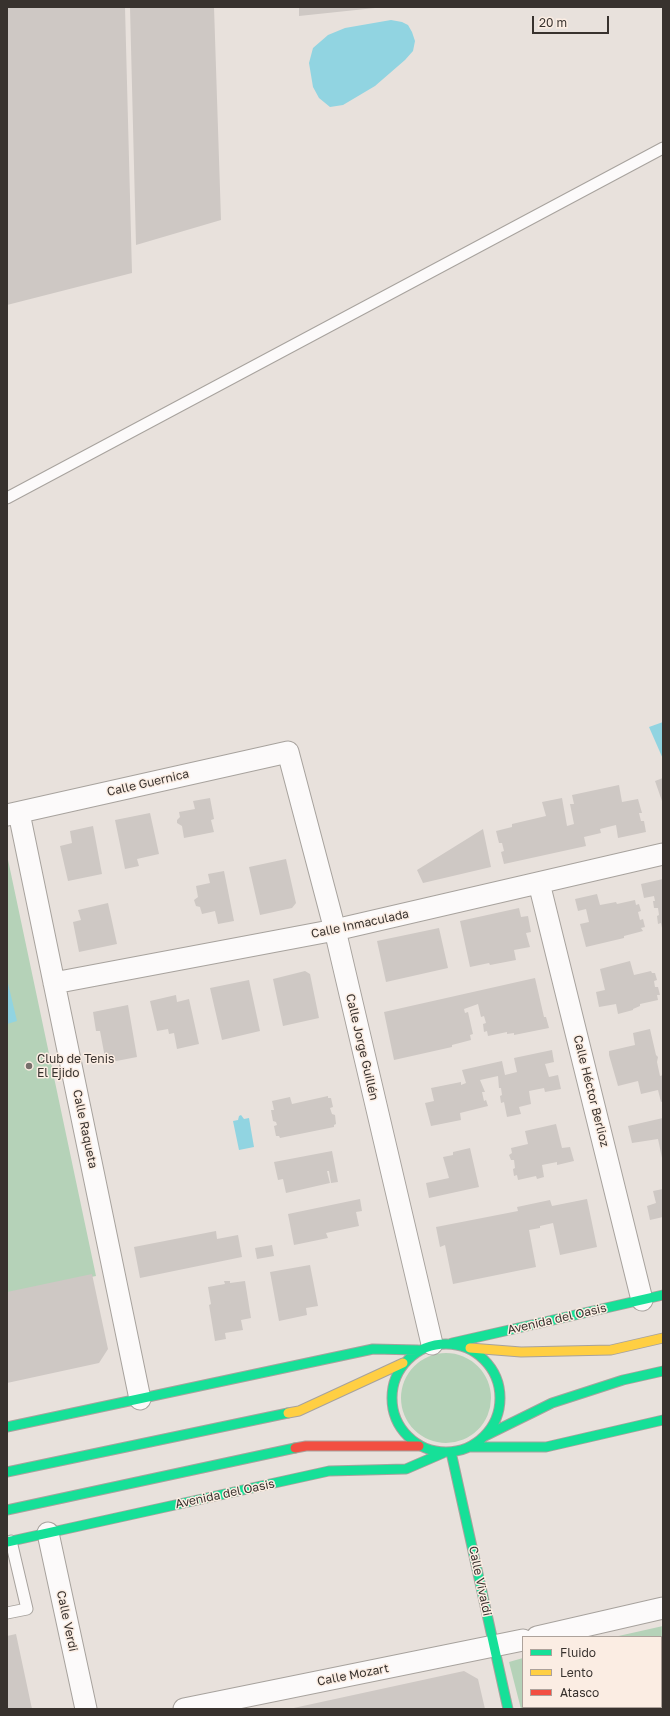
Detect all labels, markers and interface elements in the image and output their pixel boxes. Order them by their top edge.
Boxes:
scale bar [534,8,611,34]
text: 20 m [539,15,567,30]
street label: Calle Guernica [106,767,190,799]
street label: Calle Inmaculada [310,907,410,941]
street label: Calle Jorge Guillén [343,992,381,1102]
street label: Calle Héctor Berlioz [570,1034,612,1148]
place label: Club de Tenis El Ejido [37,1052,114,1080]
marker: Club de Tenis El Ejido [24,1061,34,1071]
street label: Calle Raqueta [70,1088,100,1170]
street label: Avenida del Oasis [506,1301,608,1337]
street label: Avenida del Oasis [174,1476,276,1512]
street label: Calle Vivaldi [466,1545,494,1617]
street label: Calle Verdi [54,1589,80,1653]
legend [522,1636,662,1708]
text: Fluido [560,1645,596,1660]
street label: Calle Mozart [316,1661,390,1689]
text: Lento [560,1665,593,1680]
text: Atasco [560,1685,599,1700]

